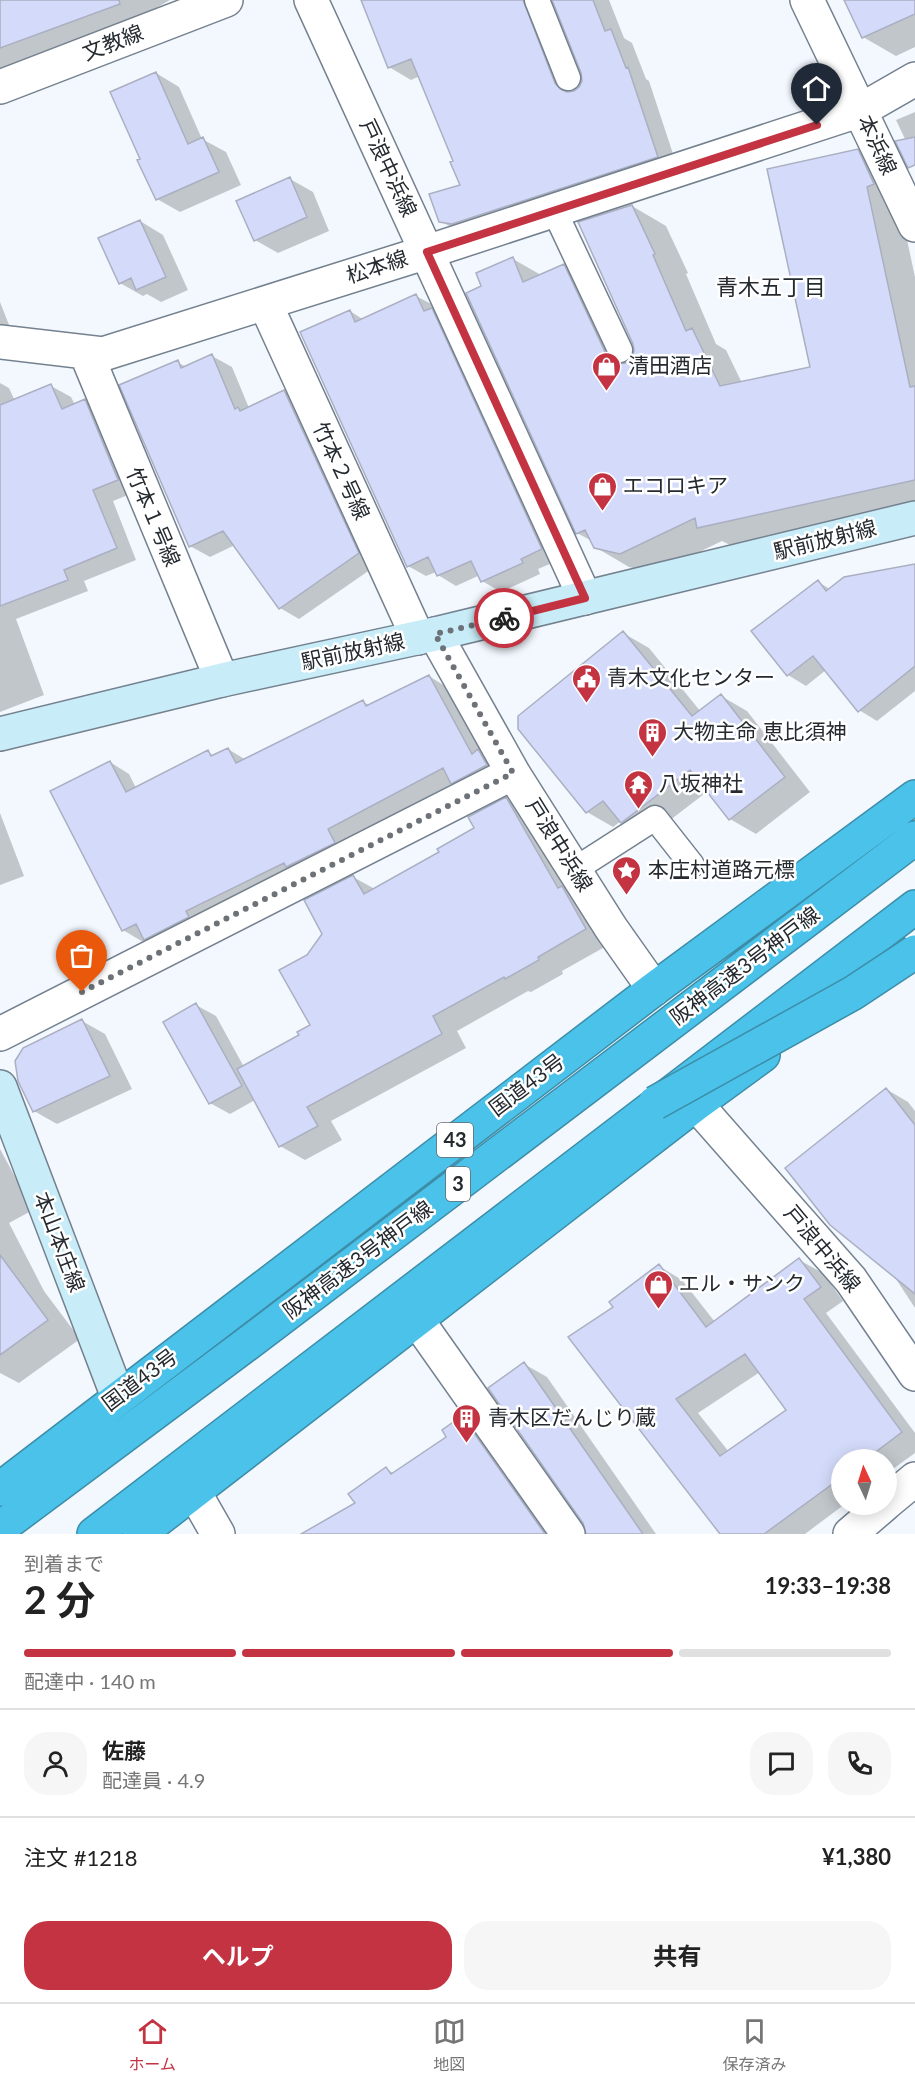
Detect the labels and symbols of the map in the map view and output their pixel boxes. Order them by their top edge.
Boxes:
street label: 文教線 [79,19,146,65]
pin [791,63,842,125]
street label: 本浜線 [854,111,903,178]
street label: 戸浪中浜線 [356,115,423,220]
street label: 松本線 [343,244,410,287]
district label: 青木五丁目 [716,273,826,300]
shop icon: 清田酒店 [591,350,623,392]
place label: 清田酒店 [628,352,712,377]
street label: 竹本２号線 [309,418,376,523]
street label: 竹本１号線 [122,463,186,570]
shop icon: エコロキア [586,470,618,512]
place label: エコロキア [623,472,728,497]
street label: 駅前放射線 [771,514,879,563]
courier [474,588,534,648]
street label: 駅前放射線 [299,627,407,674]
public building icon: 青木文化センター [570,662,602,704]
place label: 青木文化センター [607,664,775,689]
building icon: 大物主命 恵比須神 [636,716,668,758]
place label: 大物主命 恵比須神 [673,718,846,743]
temple icon: 八坂神社 [622,768,654,810]
place label: 八坂神社 [659,770,743,795]
street label: 戸浪中浜線 [522,793,599,895]
place icon: 本庄村道路元標 [611,854,643,896]
place label: 本庄村道路元標 [648,856,795,881]
street label: 阪神高速3号神戸線 [665,901,824,1029]
pin [56,930,107,992]
street label: 国道43号 [484,1048,569,1120]
road number: 43 [437,1123,473,1157]
road number: 3 [446,1167,470,1201]
street label: 本山本庄線 [30,1188,91,1295]
street label: 阪神高速3号神戸線 [278,1195,437,1323]
street label: 戸浪中浜線 [780,1200,866,1296]
shop icon: エル・サンク [642,1268,674,1310]
place label: エル・サンク [679,1270,805,1295]
street label: 国道43号 [97,1343,182,1415]
building icon: 青木区だんじり蔵 [451,1402,483,1444]
place label: 青木区だんじり蔵 [488,1404,656,1429]
north arrow [831,1449,897,1515]

